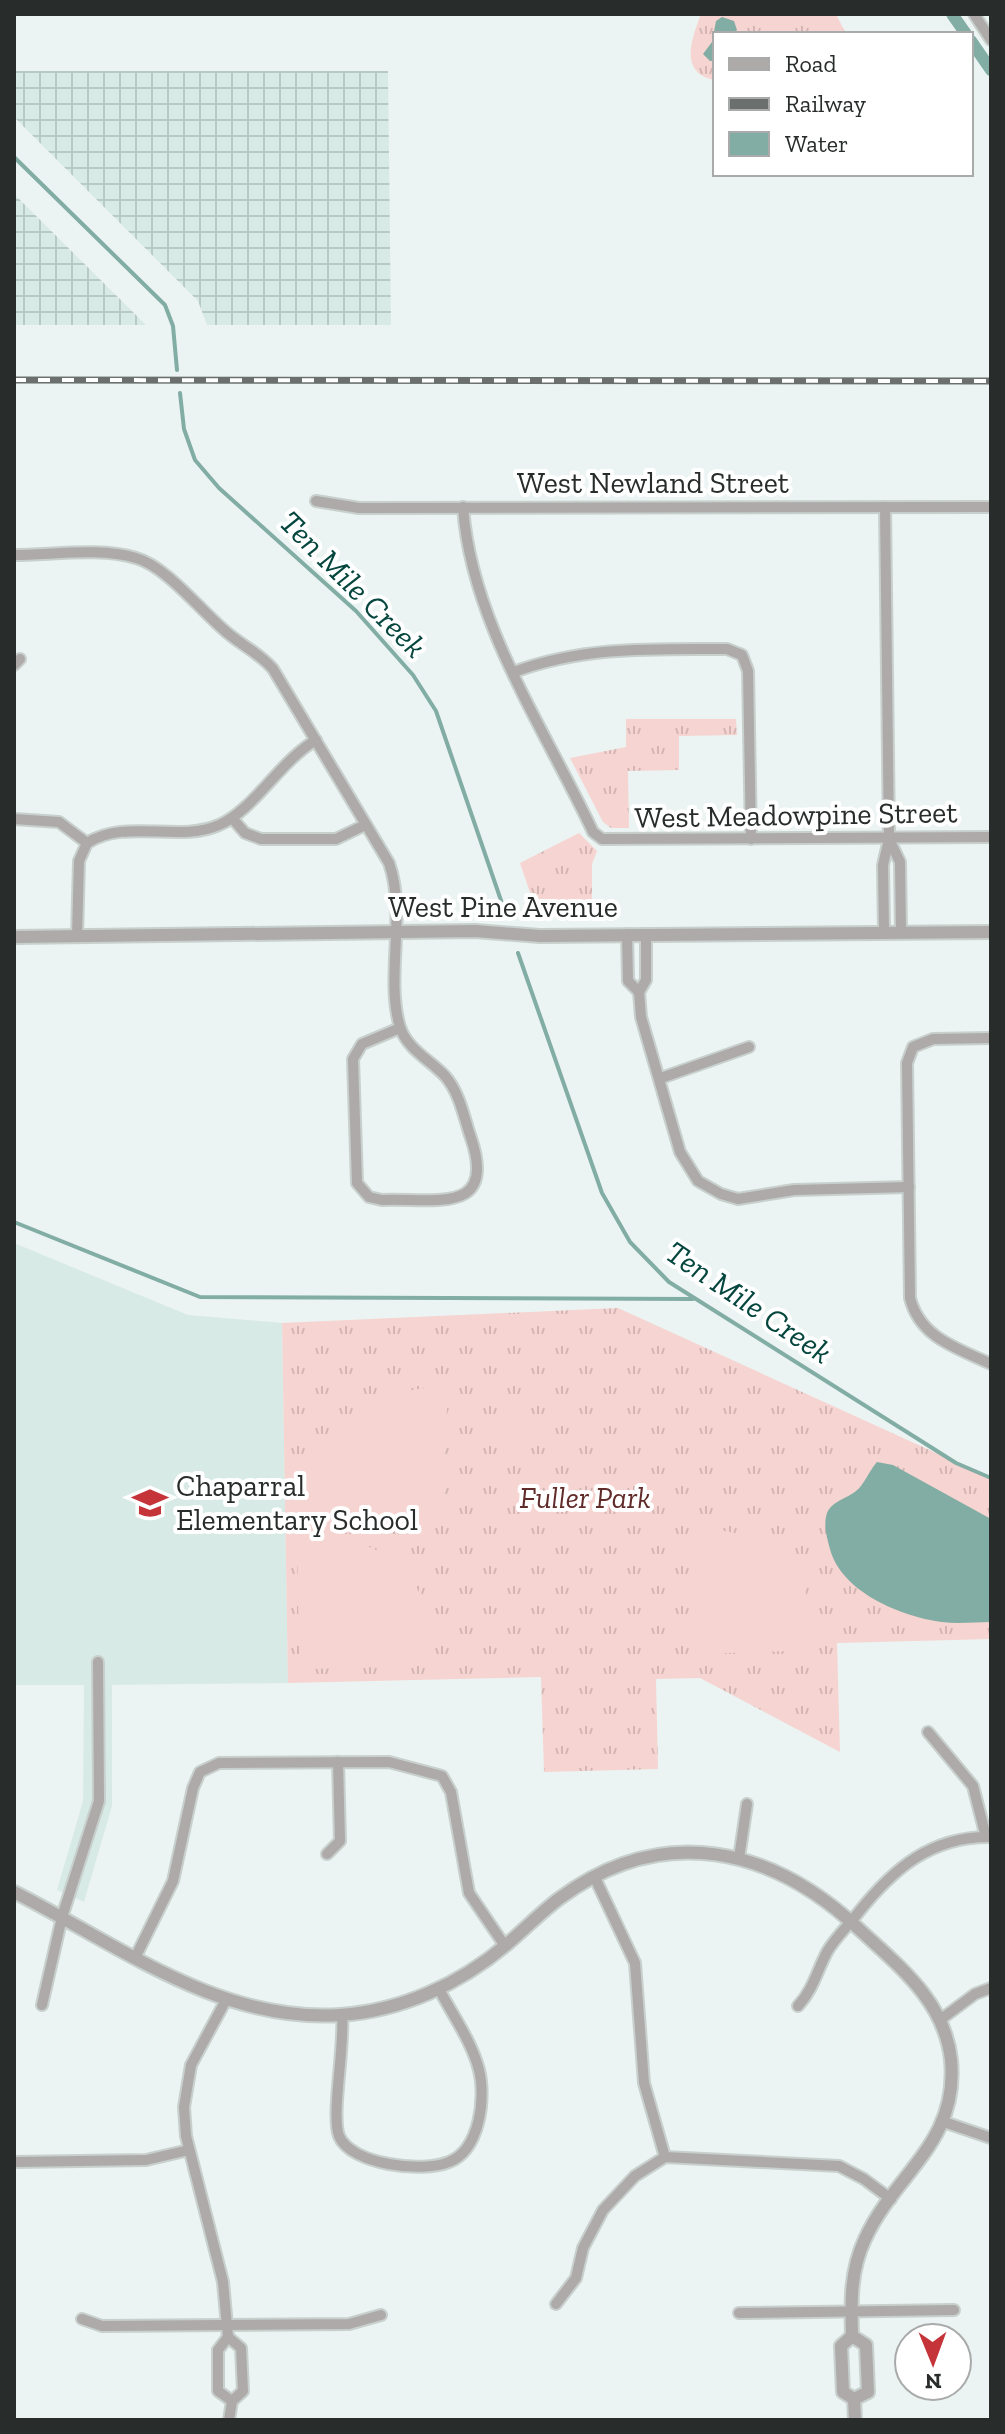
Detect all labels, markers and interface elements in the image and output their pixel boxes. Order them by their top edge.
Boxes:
legend [713,32,973,176]
text: Road [785,49,837,78]
text: Railway [785,89,867,118]
text: Water [785,129,848,158]
street label: West Newland Street [517,465,789,501]
water label: Ten Mile Creek [272,503,434,665]
street label: West Meadowpine Street [634,794,958,836]
street label: West Pine Avenue [388,889,618,925]
water label: Ten Mile Creek [659,1233,839,1371]
place label: Chaparral Elementary School [176,1468,418,1538]
park label: Fuller Park [519,1480,651,1516]
school or university icon: Chaparral Elementary School [131,1484,169,1522]
north arrow [893,2322,973,2402]
text: N [924,2368,942,2395]

